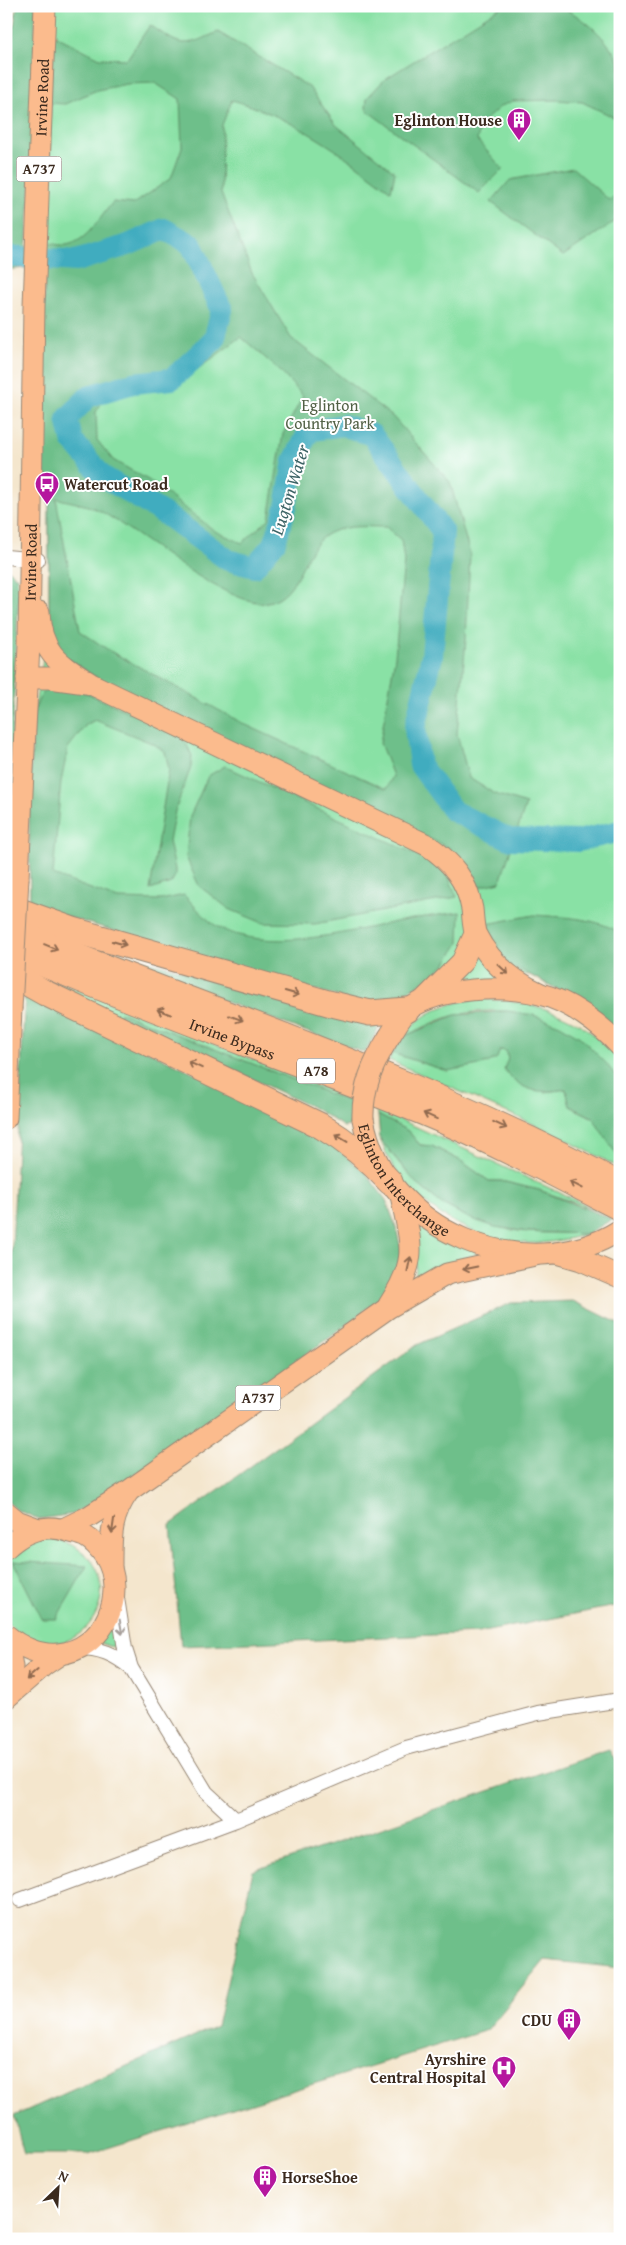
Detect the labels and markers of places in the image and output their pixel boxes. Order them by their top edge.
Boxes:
building icon: Eglinton House [506,107,532,141]
place label: Eglinton House [395,108,502,132]
bus stop icon: Watercut Road [34,471,60,505]
place label: Watercut Road [64,472,169,496]
building icon: CDU [556,2007,582,2041]
place label: CDU [522,2008,552,2032]
place label: Ayrshire Central Hospital [370,2047,486,2089]
hospital icon: Ayrshire Central Hospital [491,2055,517,2089]
building icon: HorseShoe [252,2164,278,2198]
place label: HorseShoe [282,2165,358,2189]

